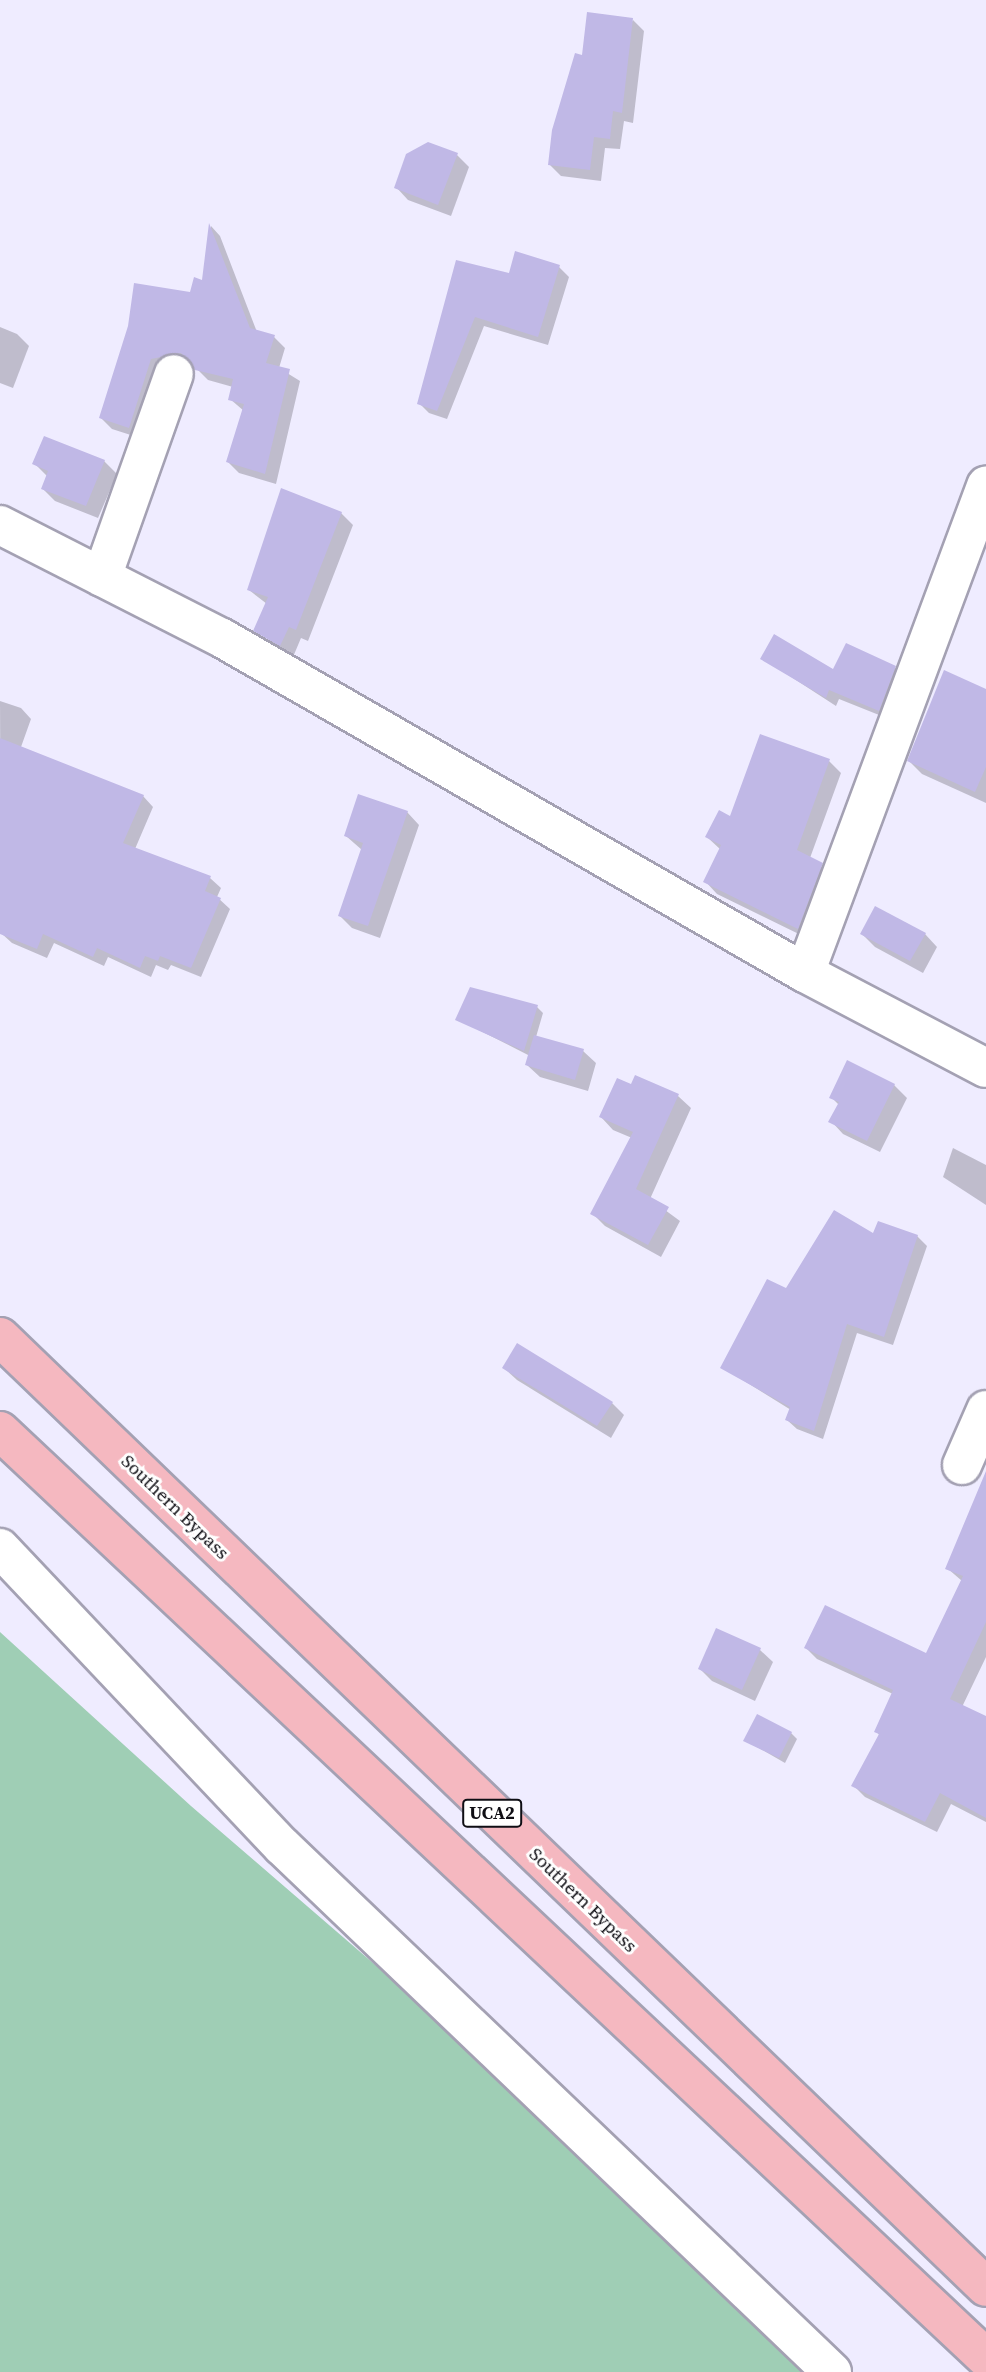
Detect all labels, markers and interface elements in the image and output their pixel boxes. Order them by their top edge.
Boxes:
street label: Southern Bypass [116,1450,234,1564]
road number: UCA2 [461,1798,524,1828]
street label: Southern Bypass [524,1843,642,1957]

